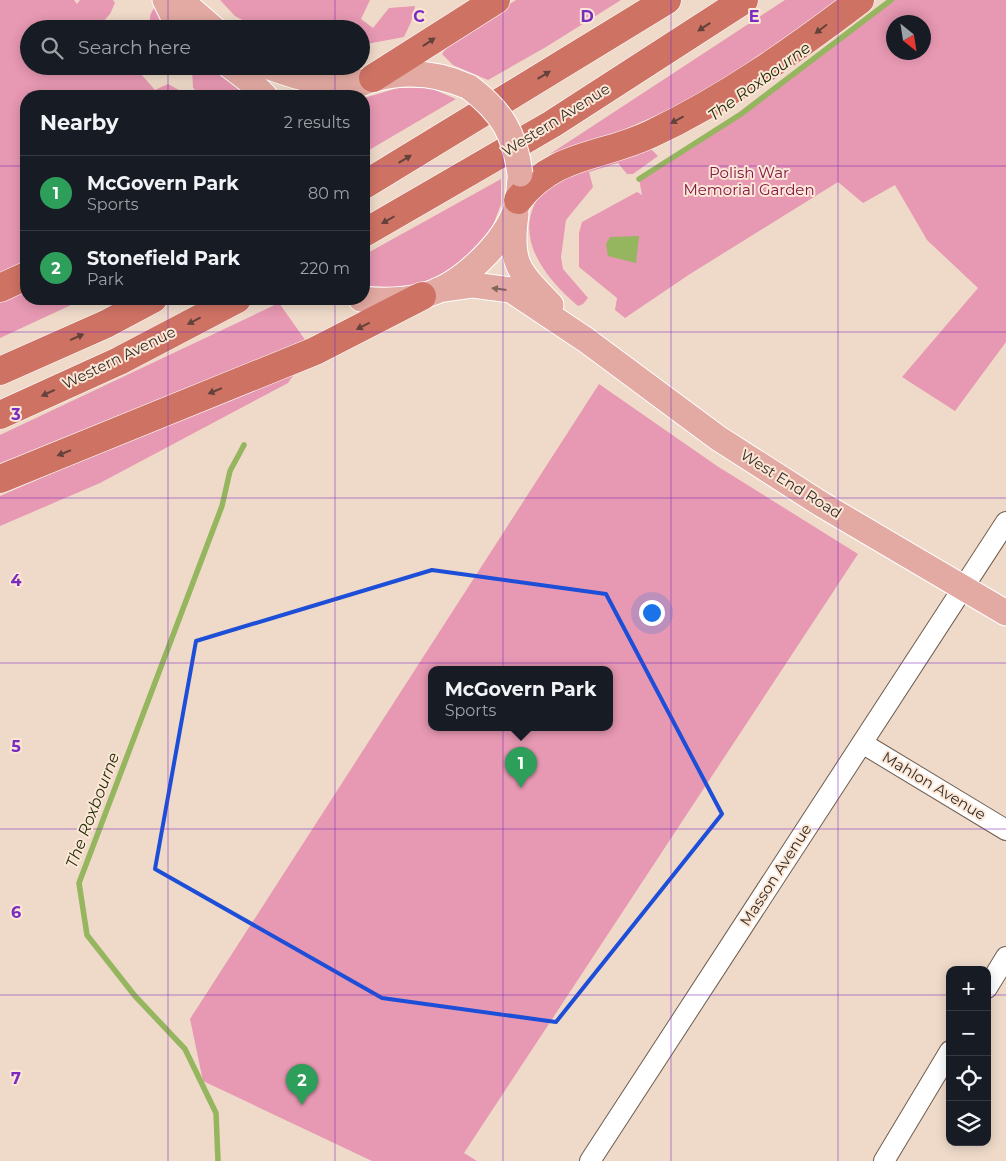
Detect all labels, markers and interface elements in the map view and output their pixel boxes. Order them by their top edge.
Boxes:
text: C [413,7,425,26]
text: D [580,7,594,26]
text: E [749,7,759,26]
north arrow [886,15,931,60]
search box [20,20,370,75]
one-way arrow [697,23,710,32]
one-way arrow [815,24,828,35]
icon: search [38,34,66,62]
text: Search here [78,36,191,59]
one-way arrow [422,37,436,47]
water label: The Roxbourne [704,38,814,125]
one-way arrow [538,71,551,80]
street label: Western Avenue [498,79,613,160]
text: Nearby [40,110,119,135]
text: 2 results [284,113,350,132]
one-way arrow [670,116,684,124]
one-way arrow [399,155,412,164]
park label: Polish War Memorial Garden [683,163,815,199]
text: McGovern Park [87,172,239,195]
text: 1 [53,184,59,203]
text: 80 m [308,184,350,203]
text: Sports [87,195,139,214]
one-way arrow [381,215,394,224]
text: Stonefield Park [87,247,240,270]
text: 2 [51,259,61,278]
text: 220 m [300,259,350,278]
text: Park [87,270,124,289]
one-way arrow [491,285,507,293]
one-way arrow [187,317,201,325]
street label: Western Avenue [59,322,179,393]
one-way arrow [356,322,370,330]
one-way arrow [70,333,84,341]
one-way arrow [208,388,222,396]
one-way arrow [41,389,55,397]
text: 3 [10,405,21,424]
street label: West End Road [737,445,845,522]
one-way arrow [56,449,71,457]
text: 4 [10,571,22,590]
your location [639,600,665,626]
popup [428,666,613,731]
text: McGovern Park [445,678,596,701]
text: Sports [445,701,496,720]
text: 5 [11,737,21,756]
pin: 1 [505,747,537,788]
street label: Mahlon Avenue [879,747,989,824]
water label: The Roxbourne [62,750,123,871]
street label: Masson Avenue [736,820,816,929]
text: 6 [11,903,21,922]
map controls [946,966,991,1146]
button: + [946,966,991,1011]
button: − [946,1011,991,1056]
button: locate [946,1056,991,1101]
pin: 2 [286,1064,318,1105]
text: 7 [11,1069,21,1088]
button: layers [946,1101,991,1146]

